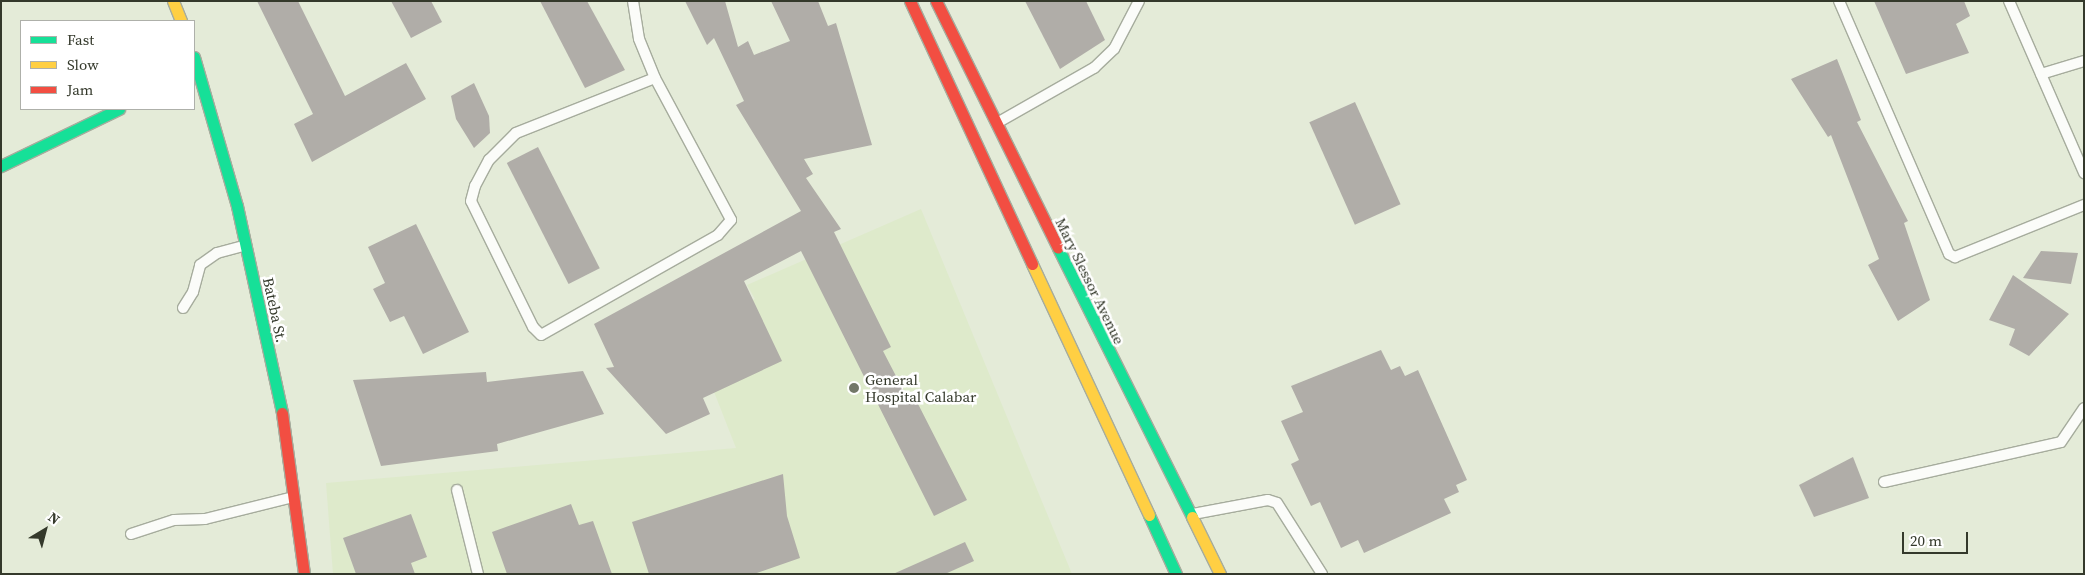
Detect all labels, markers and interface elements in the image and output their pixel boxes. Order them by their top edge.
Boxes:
legend [20,20,195,110]
text: Fast [67,29,94,50]
text: Slow [67,54,99,75]
text: Jam [67,79,93,100]
street label: Mary Slessor Avenue [1052,215,1128,347]
street label: Bateba St. [259,276,291,344]
place label: General Hospital Calabar [865,370,976,405]
marker: General Hospital Calabar [847,381,861,395]
north arrow [20,505,70,555]
text: N [44,507,64,529]
scale bar [1905,522,1971,554]
text: 20 m [1910,530,1942,551]

